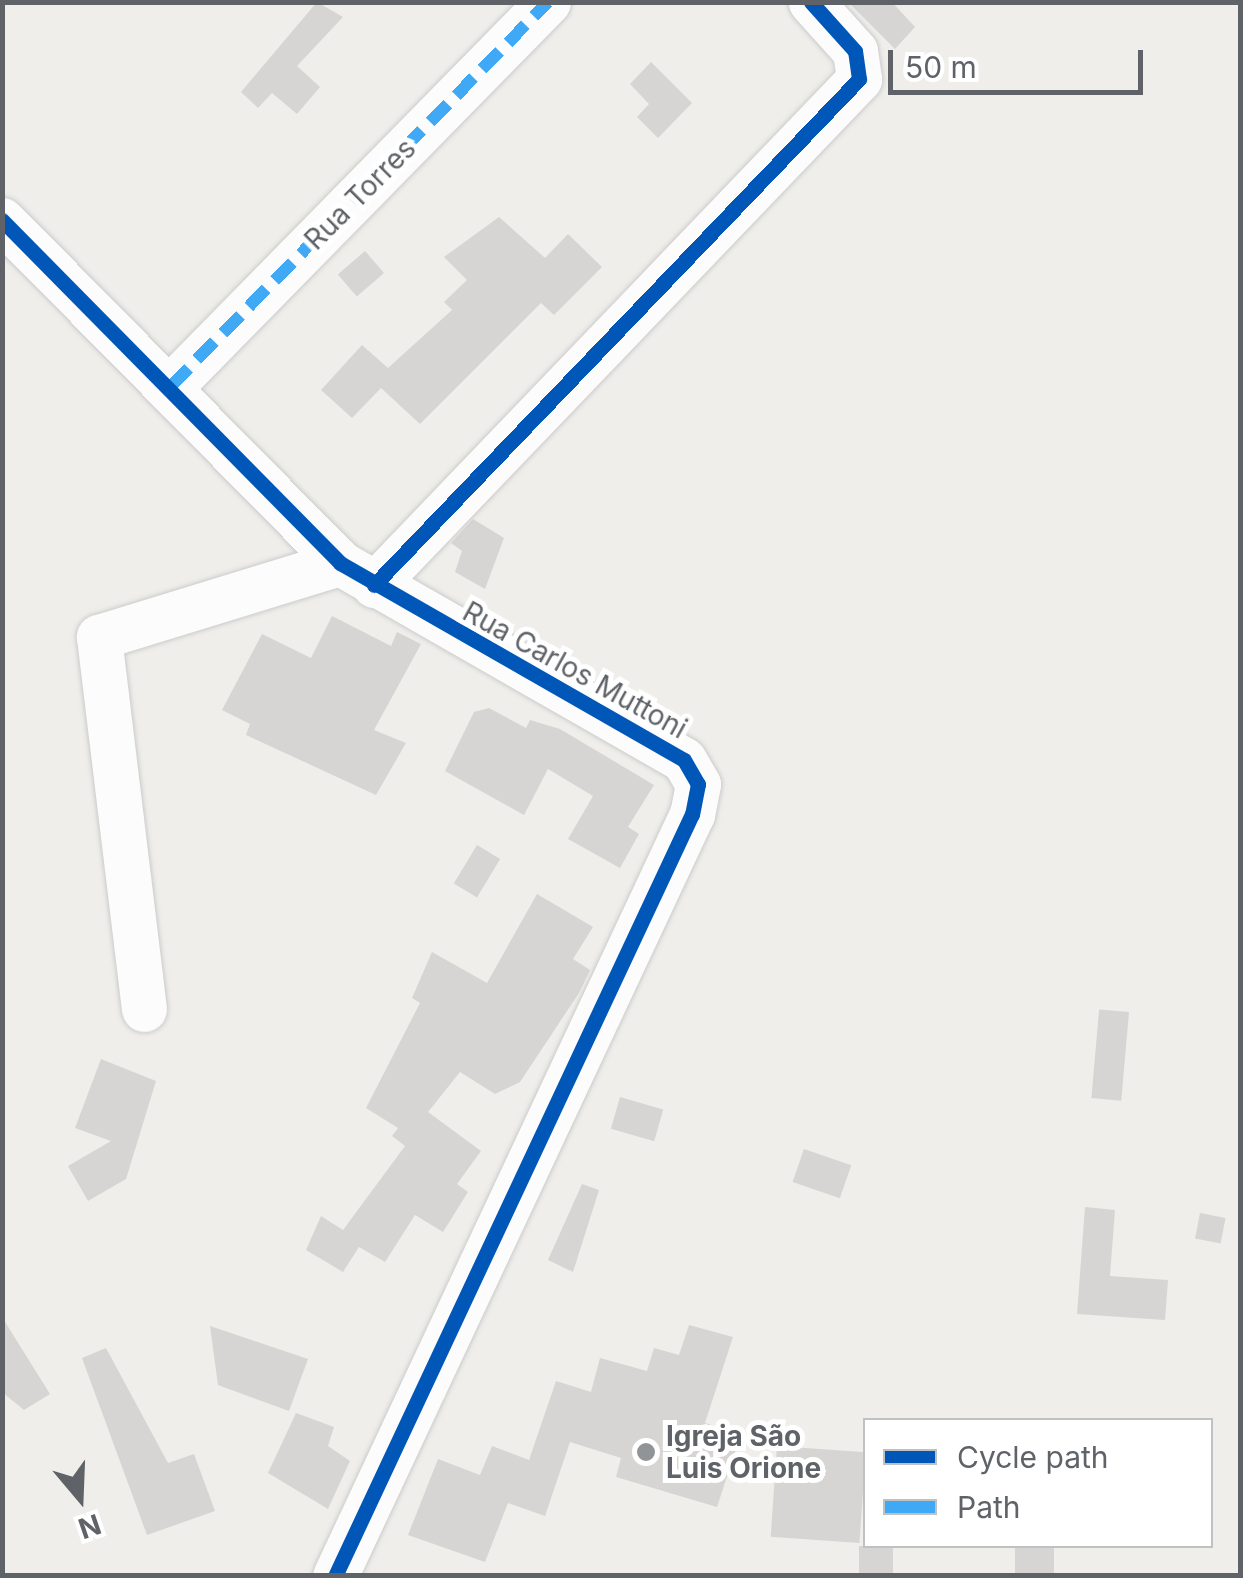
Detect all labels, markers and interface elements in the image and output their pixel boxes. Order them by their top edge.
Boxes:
scale bar [893,30,1148,92]
text: 50 m [905,49,977,85]
street label: Rua Torres [298,132,422,256]
street label: Rua Carlos Muttoni [457,594,693,746]
legend [863,1418,1213,1548]
place label: Igreja São Luis Orione [666,1419,821,1485]
text: Cycle path [957,1439,1109,1475]
marker: Igreja São Luis Orione [635,1441,657,1463]
north arrow [30,1448,130,1548]
text: Path [957,1489,1021,1525]
text: N [74,1507,105,1546]

